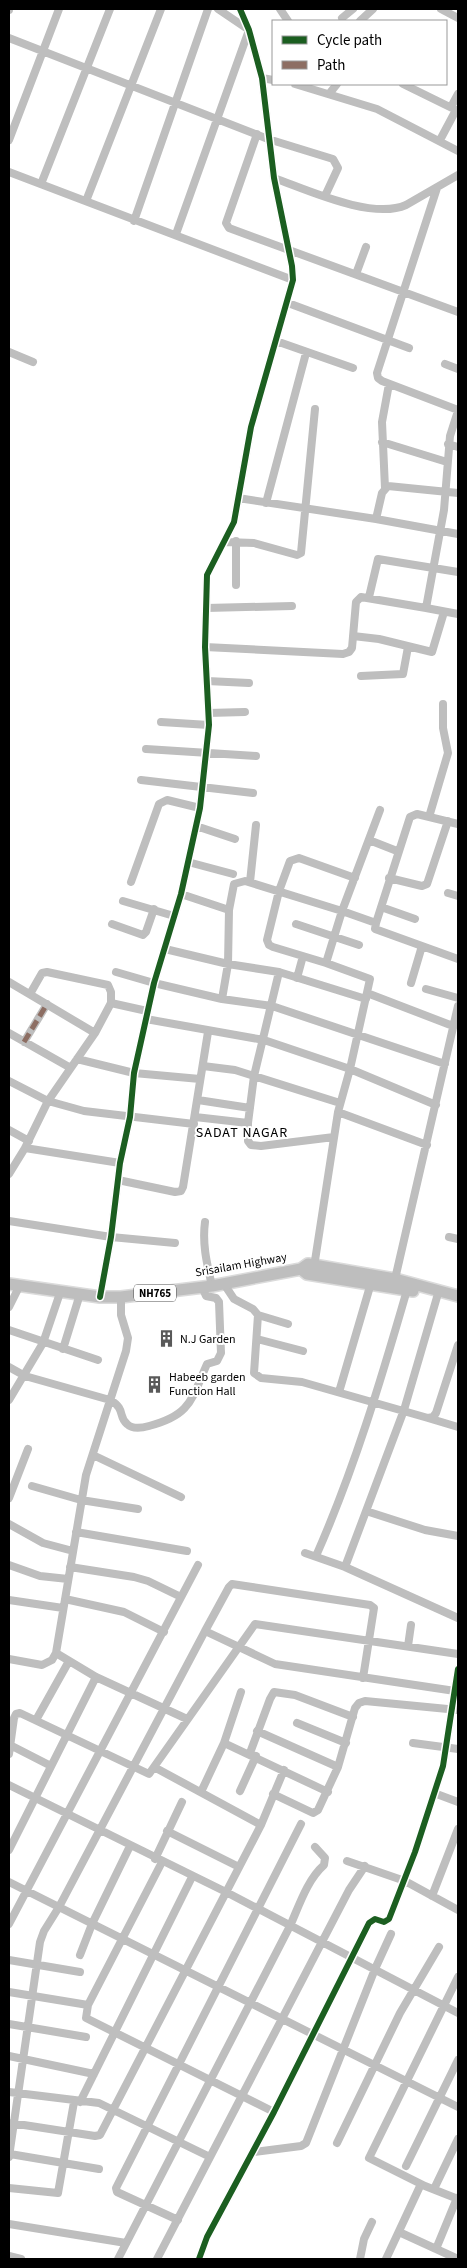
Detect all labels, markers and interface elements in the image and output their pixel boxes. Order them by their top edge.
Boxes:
legend [272,20,447,85]
text: Cycle path [317,30,382,51]
text: Path [317,55,345,76]
district label: SADAT NAGAR [196,1123,288,1143]
street label: Srisailam Highway [194,1249,288,1281]
road number: NH765 [134,1285,176,1302]
building icon: N.J Garden [156,1329,176,1349]
place label: N.J Garden [180,1331,236,1348]
place label: Habeeb garden Function Hall [169,1369,246,1400]
building icon: Habeeb garden Function Hall [145,1374,165,1394]

